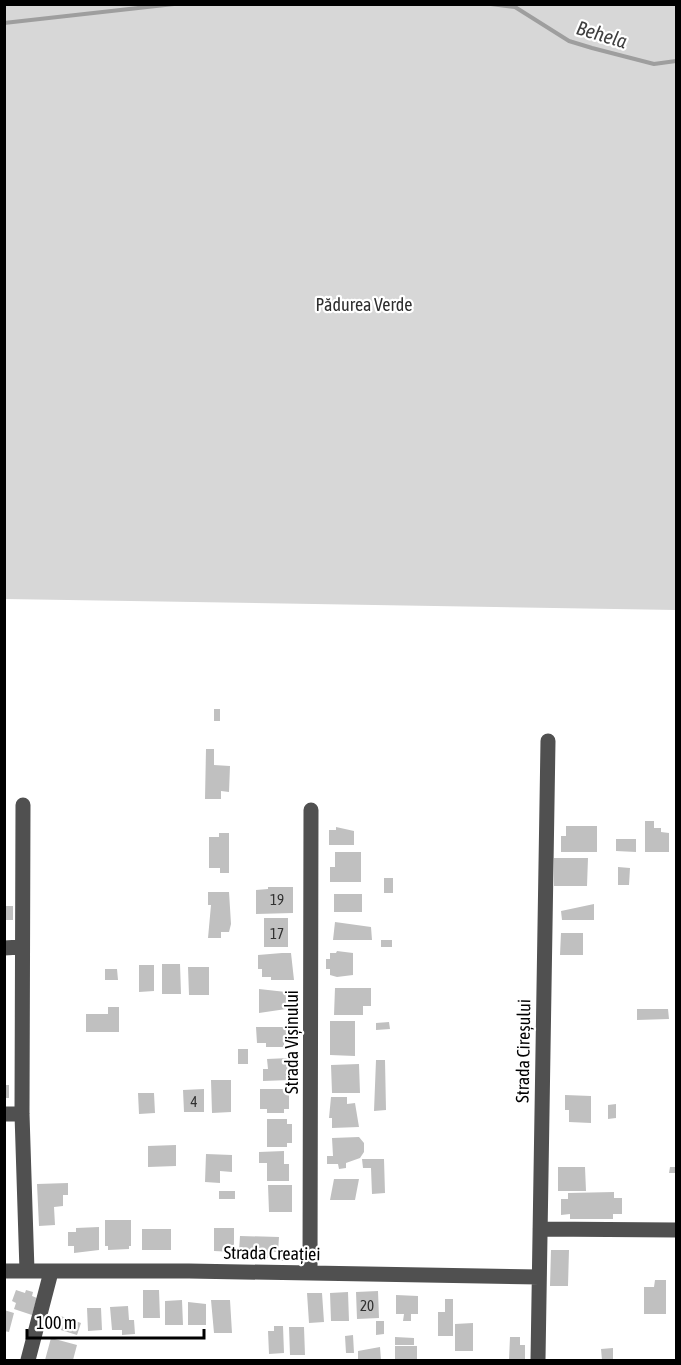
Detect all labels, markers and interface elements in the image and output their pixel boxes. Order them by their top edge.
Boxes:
water label: Behela [574,15,630,53]
park label: Pădurea Verde [316,294,412,315]
house number: 19 [270,891,284,908]
house number: 17 [270,925,284,942]
street label: Strada Vișinului [281,990,302,1094]
street label: Strada Cireșului [512,999,534,1103]
house number: 4 [190,1093,198,1110]
street label: Strada Creației [223,1242,321,1264]
house number: 20 [360,1297,374,1314]
scale bar [27,1302,204,1340]
text: 100 m [36,1312,77,1333]

